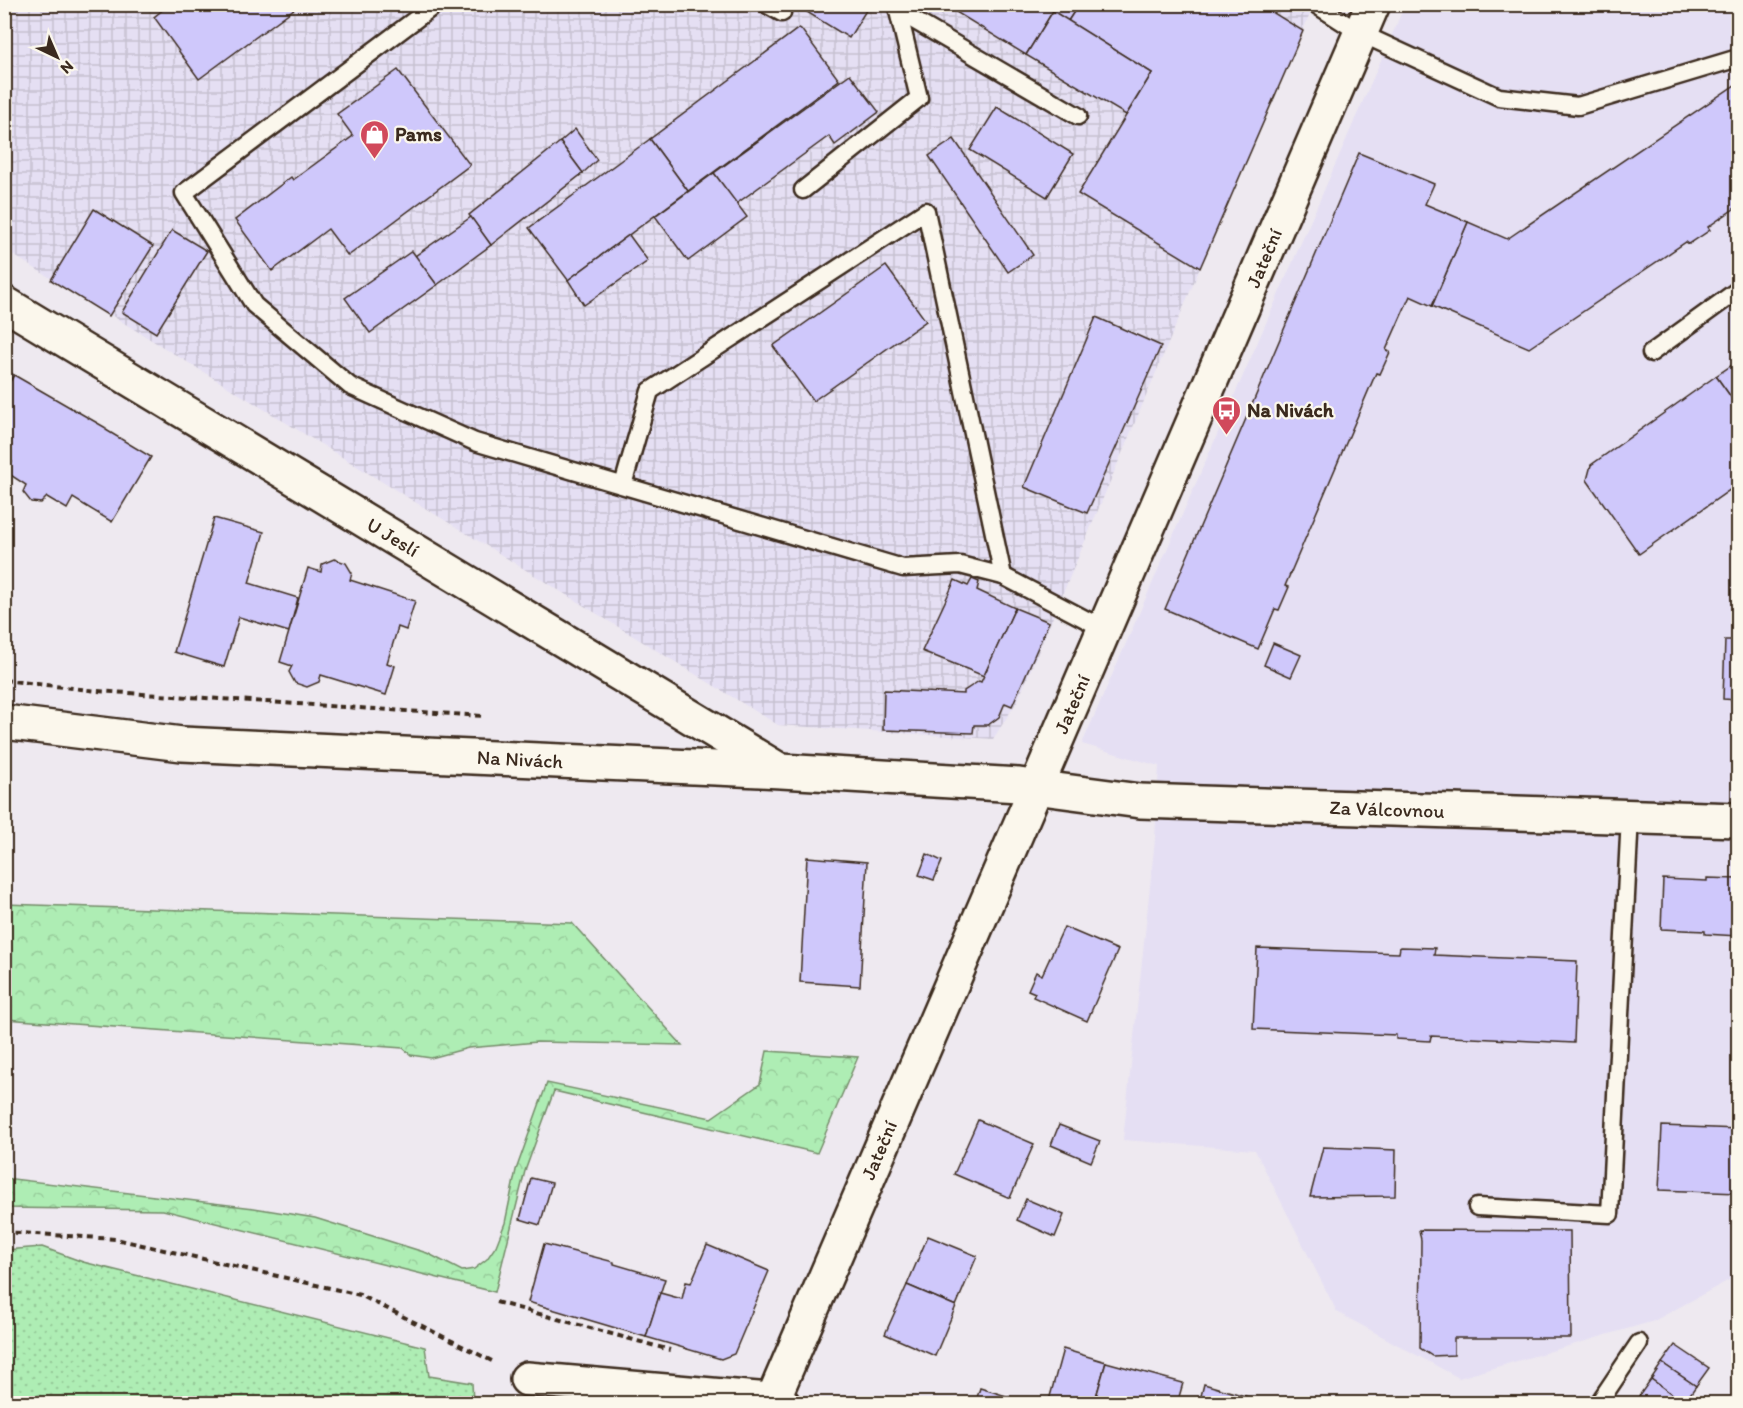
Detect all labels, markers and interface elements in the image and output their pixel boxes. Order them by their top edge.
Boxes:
north arrow [27,27,87,87]
text: N [57,57,78,78]
shop icon: Pams [358,118,390,160]
place label: Pams [395,122,442,146]
street label: Jateční [1241,225,1287,291]
bus stop icon: Na Nivách [1210,394,1242,436]
place label: Na Nivách [1247,398,1334,422]
street label: U Jeslí [362,512,424,562]
street label: Jateční [1049,671,1095,737]
street label: Na Nivách [476,745,564,773]
street label: Za Válcovnou [1329,795,1445,823]
street label: Jateční [856,1117,902,1183]

